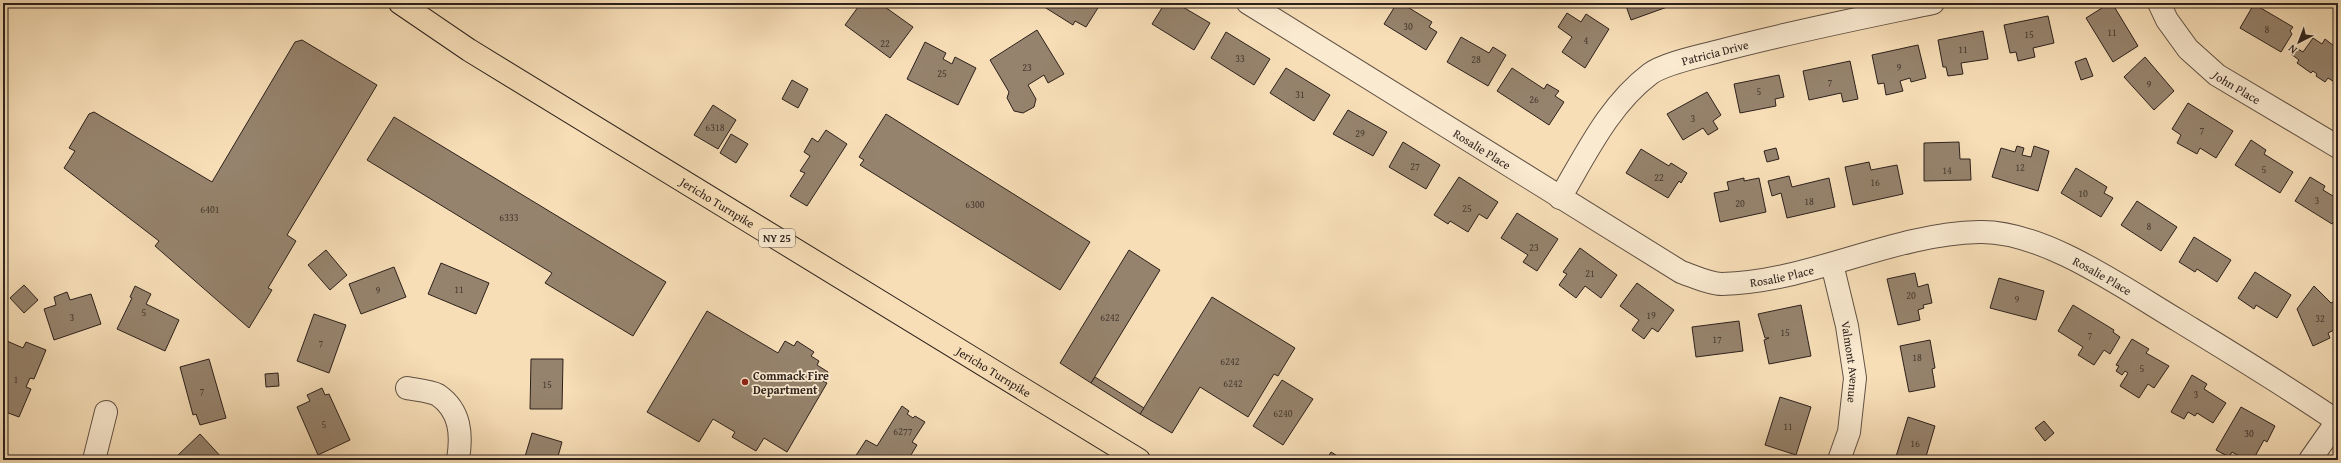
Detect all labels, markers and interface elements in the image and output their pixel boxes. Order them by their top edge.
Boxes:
house number: 30 [1403,19,1413,34]
house number: 8 [2265,22,2270,37]
north arrow [2279,22,2319,62]
house number: 11 [2107,25,2117,40]
house number: 15 [2024,27,2034,42]
house number: 4 [1584,33,1589,48]
street label: Patricia Drive [1679,35,1751,69]
house number: 22 [880,36,890,51]
text: N [2284,41,2300,58]
house number: 11 [1958,42,1968,57]
house number: 33 [1235,51,1245,66]
house number: 28 [1471,52,1481,67]
house number: 23 [1022,60,1032,75]
house number: 9 [1897,60,1902,75]
street label: John Place [2208,65,2264,108]
house number: 25 [937,66,947,81]
house number: 7 [1828,75,1833,90]
house number: 9 [2147,77,2152,92]
house number: 5 [1757,84,1762,99]
house number: 31 [1295,87,1305,102]
house number: 26 [1529,92,1539,107]
house number: 3 [1691,111,1696,126]
house number: 6318 [705,120,725,135]
house number: 7 [2200,123,2205,138]
street label: Rosalie Place [1450,124,1515,173]
house number: 29 [1355,126,1365,141]
house number: 27 [1410,159,1420,174]
house number: 12 [2015,160,2025,175]
house number: 5 [2262,162,2267,177]
house number: 14 [1942,163,1952,178]
house number: 22 [1654,170,1664,185]
street label: Jericho Turnpike [675,172,759,232]
house number: 16 [1870,175,1880,190]
house number: 10 [2078,186,2088,201]
house number: 3 [2315,193,2320,208]
house number: 18 [1804,194,1814,209]
house number: 20 [1735,196,1745,211]
house number: 6300 [965,197,985,212]
house number: 25 [1462,201,1472,216]
house number: 6401 [200,202,220,217]
house number: 6333 [499,210,519,225]
house number: 8 [2147,219,2152,234]
road number: NY 25 [759,229,795,247]
house number: 23 [1529,240,1539,255]
street label: Rosalie Place [2070,252,2135,299]
street label: Rosalie Place [1749,260,1816,290]
house number: 21 [1585,266,1595,281]
house number: 11 [454,282,464,297]
house number: 9 [376,283,381,298]
house number: 20 [1906,288,1916,303]
house number: 9 [2015,292,2020,307]
house number: 5 [142,305,147,320]
house number: 19 [1646,308,1656,323]
house number: 3 [70,310,75,325]
house number: 6242 [1100,310,1120,325]
house number: 32 [2315,311,2325,326]
street label: Valmont Avenue [1838,319,1864,404]
house number: 15 [1780,325,1790,340]
house number: 7 [2088,328,2093,343]
house number: 17 [1712,332,1722,347]
house number: 7 [319,336,324,351]
street label: Jericho Turnpike [952,341,1035,401]
house number: 18 [1912,350,1922,365]
house number: 6242 [1220,354,1240,369]
house number: 5 [2140,361,2145,376]
place label: Commack Fire Department [753,367,829,398]
house number: 1 [14,372,19,387]
house number: 6242 [1223,376,1243,391]
house number: 15 [542,377,552,392]
marker: Commack Fire Department [740,377,750,387]
house number: 7 [200,384,205,399]
house number: 3 [2194,387,2199,402]
house number: 6240 [1273,406,1293,421]
house number: 5 [322,417,327,432]
house number: 11 [1783,419,1793,434]
house number: 6277 [893,424,913,439]
house number: 30 [2244,426,2254,441]
house number: 16 [1910,436,1920,451]

